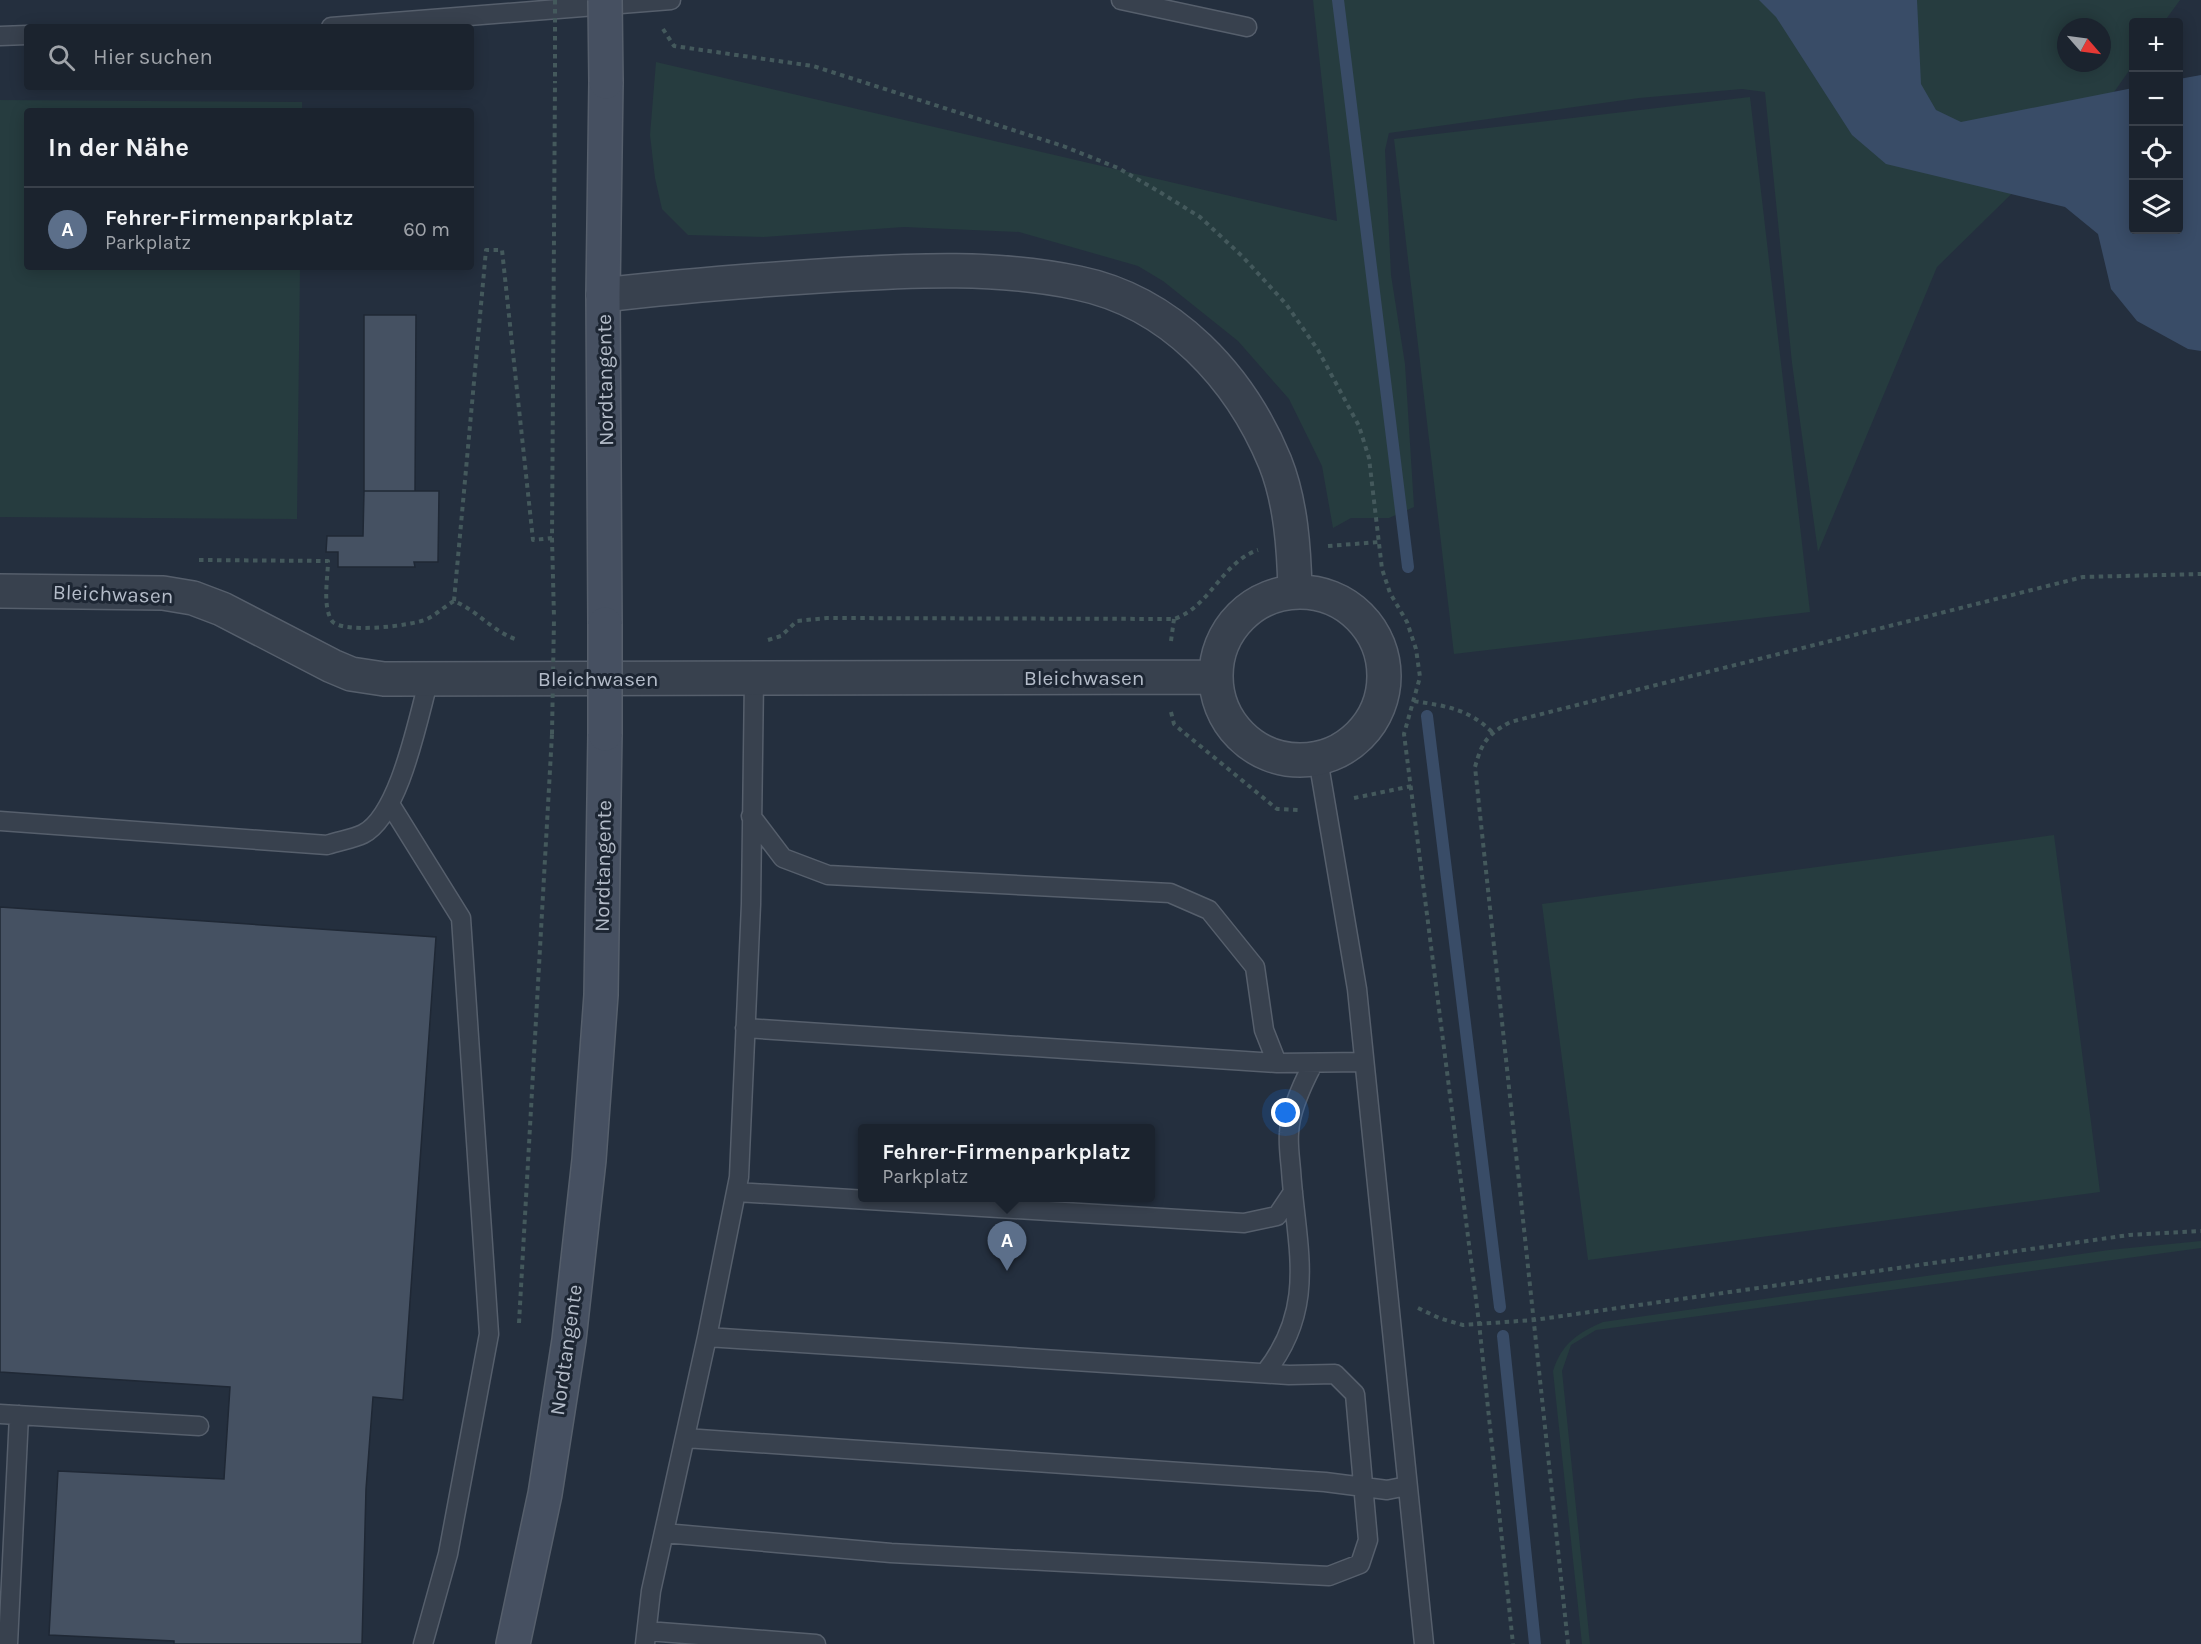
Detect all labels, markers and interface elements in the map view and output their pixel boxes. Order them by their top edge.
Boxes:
north arrow [2057,18,2111,72]
map controls [2129,18,2183,234]
button: + [2129,18,2183,72]
search box [24,24,474,90]
icon: search [45,41,78,74]
text: Hier suchen [93,44,213,70]
button: − [2129,72,2183,126]
button: locate [2129,126,2183,180]
text: In der Nähe [48,132,189,163]
button: layers [2129,180,2183,234]
text: Fehrer-Firmenparkplatz [105,205,353,231]
text: A [61,218,74,241]
text: 60 m [403,218,450,241]
text: Parkplatz [105,231,191,254]
street label: Nordtangente [592,314,618,446]
street label: Bleichwasen [52,580,174,608]
street label: Bleichwasen [1024,666,1144,690]
street label: Bleichwasen [538,667,658,691]
street label: Nordtangente [590,800,616,932]
your location [1271,1098,1300,1127]
popup [858,1124,1155,1202]
text: Fehrer-Firmenparkplatz [882,1139,1131,1165]
text: Parkplatz [882,1165,968,1188]
pin: A [988,1222,1026,1271]
street label: Nordtangente [545,1283,587,1417]

